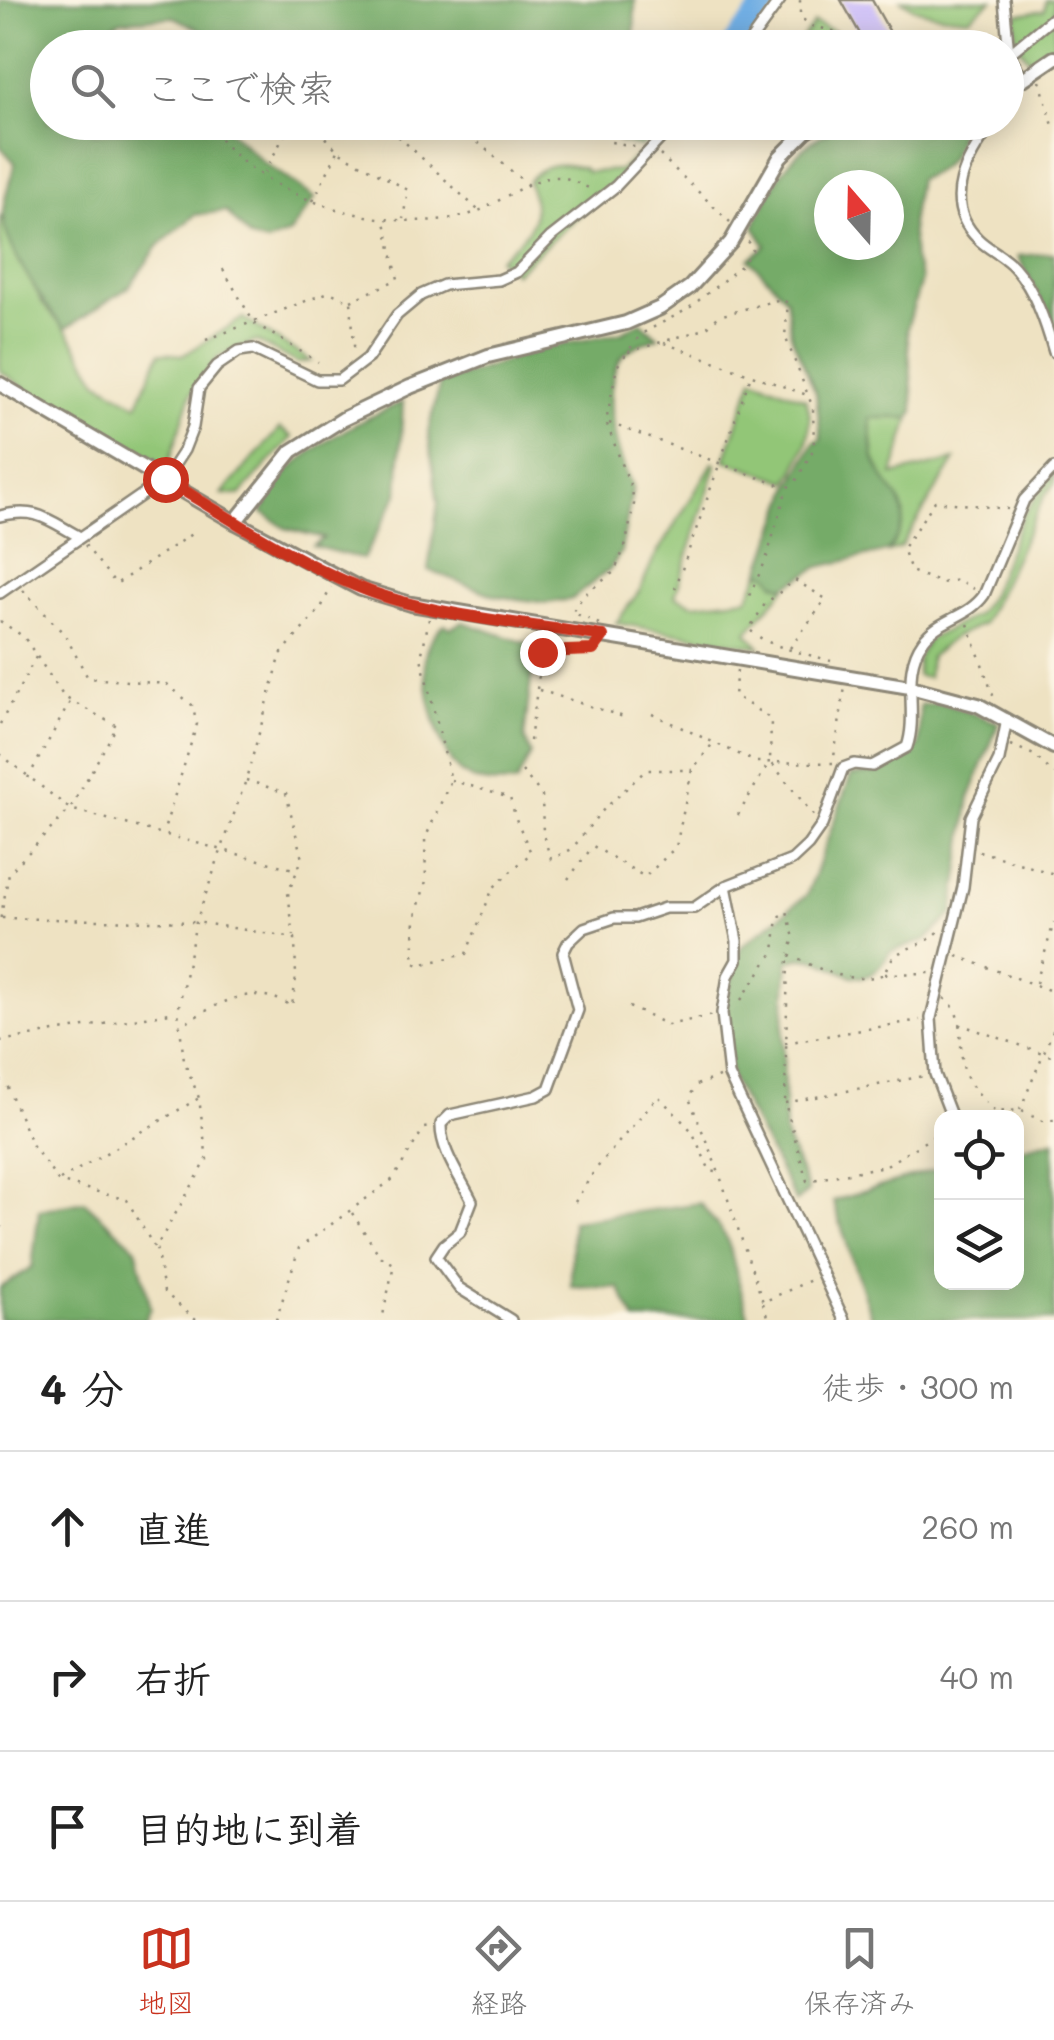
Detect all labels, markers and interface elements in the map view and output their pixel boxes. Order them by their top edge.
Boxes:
search box [30,30,1024,140]
icon: search [65,58,120,113]
text: ここで検索 [145,62,335,112]
north arrow [814,170,904,260]
route start [143,457,189,503]
route end [520,630,566,676]
map controls [934,1110,1024,1290]
button: locate [934,1110,1024,1200]
button: layers [934,1200,1024,1290]
text: 4 分 [40,1360,124,1415]
text: 徒歩 · 300 m [822,1365,1014,1407]
icon: ahead [40,1499,95,1554]
text: 直進 [135,1503,211,1553]
text: 260 m [921,1505,1014,1547]
icon: right [40,1649,95,1704]
text: 右折 [135,1653,211,1703]
text: 40 m [940,1655,1014,1697]
icon: arrive [40,1799,95,1854]
text: 目的地に到着 [135,1803,363,1853]
tab: 地図 [138,1921,194,2021]
tab: 経路 [471,1921,527,2021]
tab: 保存済み [804,1921,916,2021]

